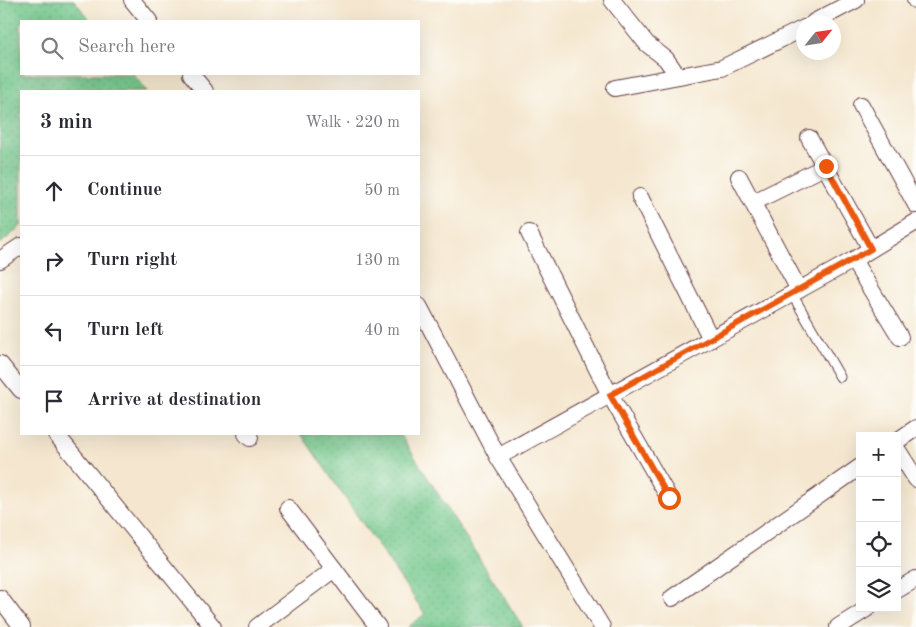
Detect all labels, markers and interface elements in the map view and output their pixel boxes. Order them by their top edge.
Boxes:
north arrow [796,15,841,60]
search box [20,20,420,75]
icon: search [38,34,66,62]
text: Search here [78,38,175,57]
text: 3 min [40,112,93,133]
text: Walk · 220 m [305,115,400,131]
route end [815,155,838,178]
icon: ahead [40,177,68,205]
text: Continue [87,181,162,200]
text: 50 m [364,183,400,199]
icon: right [40,247,68,275]
text: Turn right [87,251,177,270]
text: 130 m [355,253,400,269]
icon: left [40,317,68,345]
text: Turn left [87,321,164,340]
text: 40 m [364,323,400,339]
icon: arrive [40,387,68,415]
text: Arrive at destination [87,391,261,410]
map controls [856,432,901,612]
button: + [856,432,901,477]
button: − [856,477,901,522]
route start [658,487,681,510]
button: locate [856,522,901,567]
button: layers [856,567,901,612]

